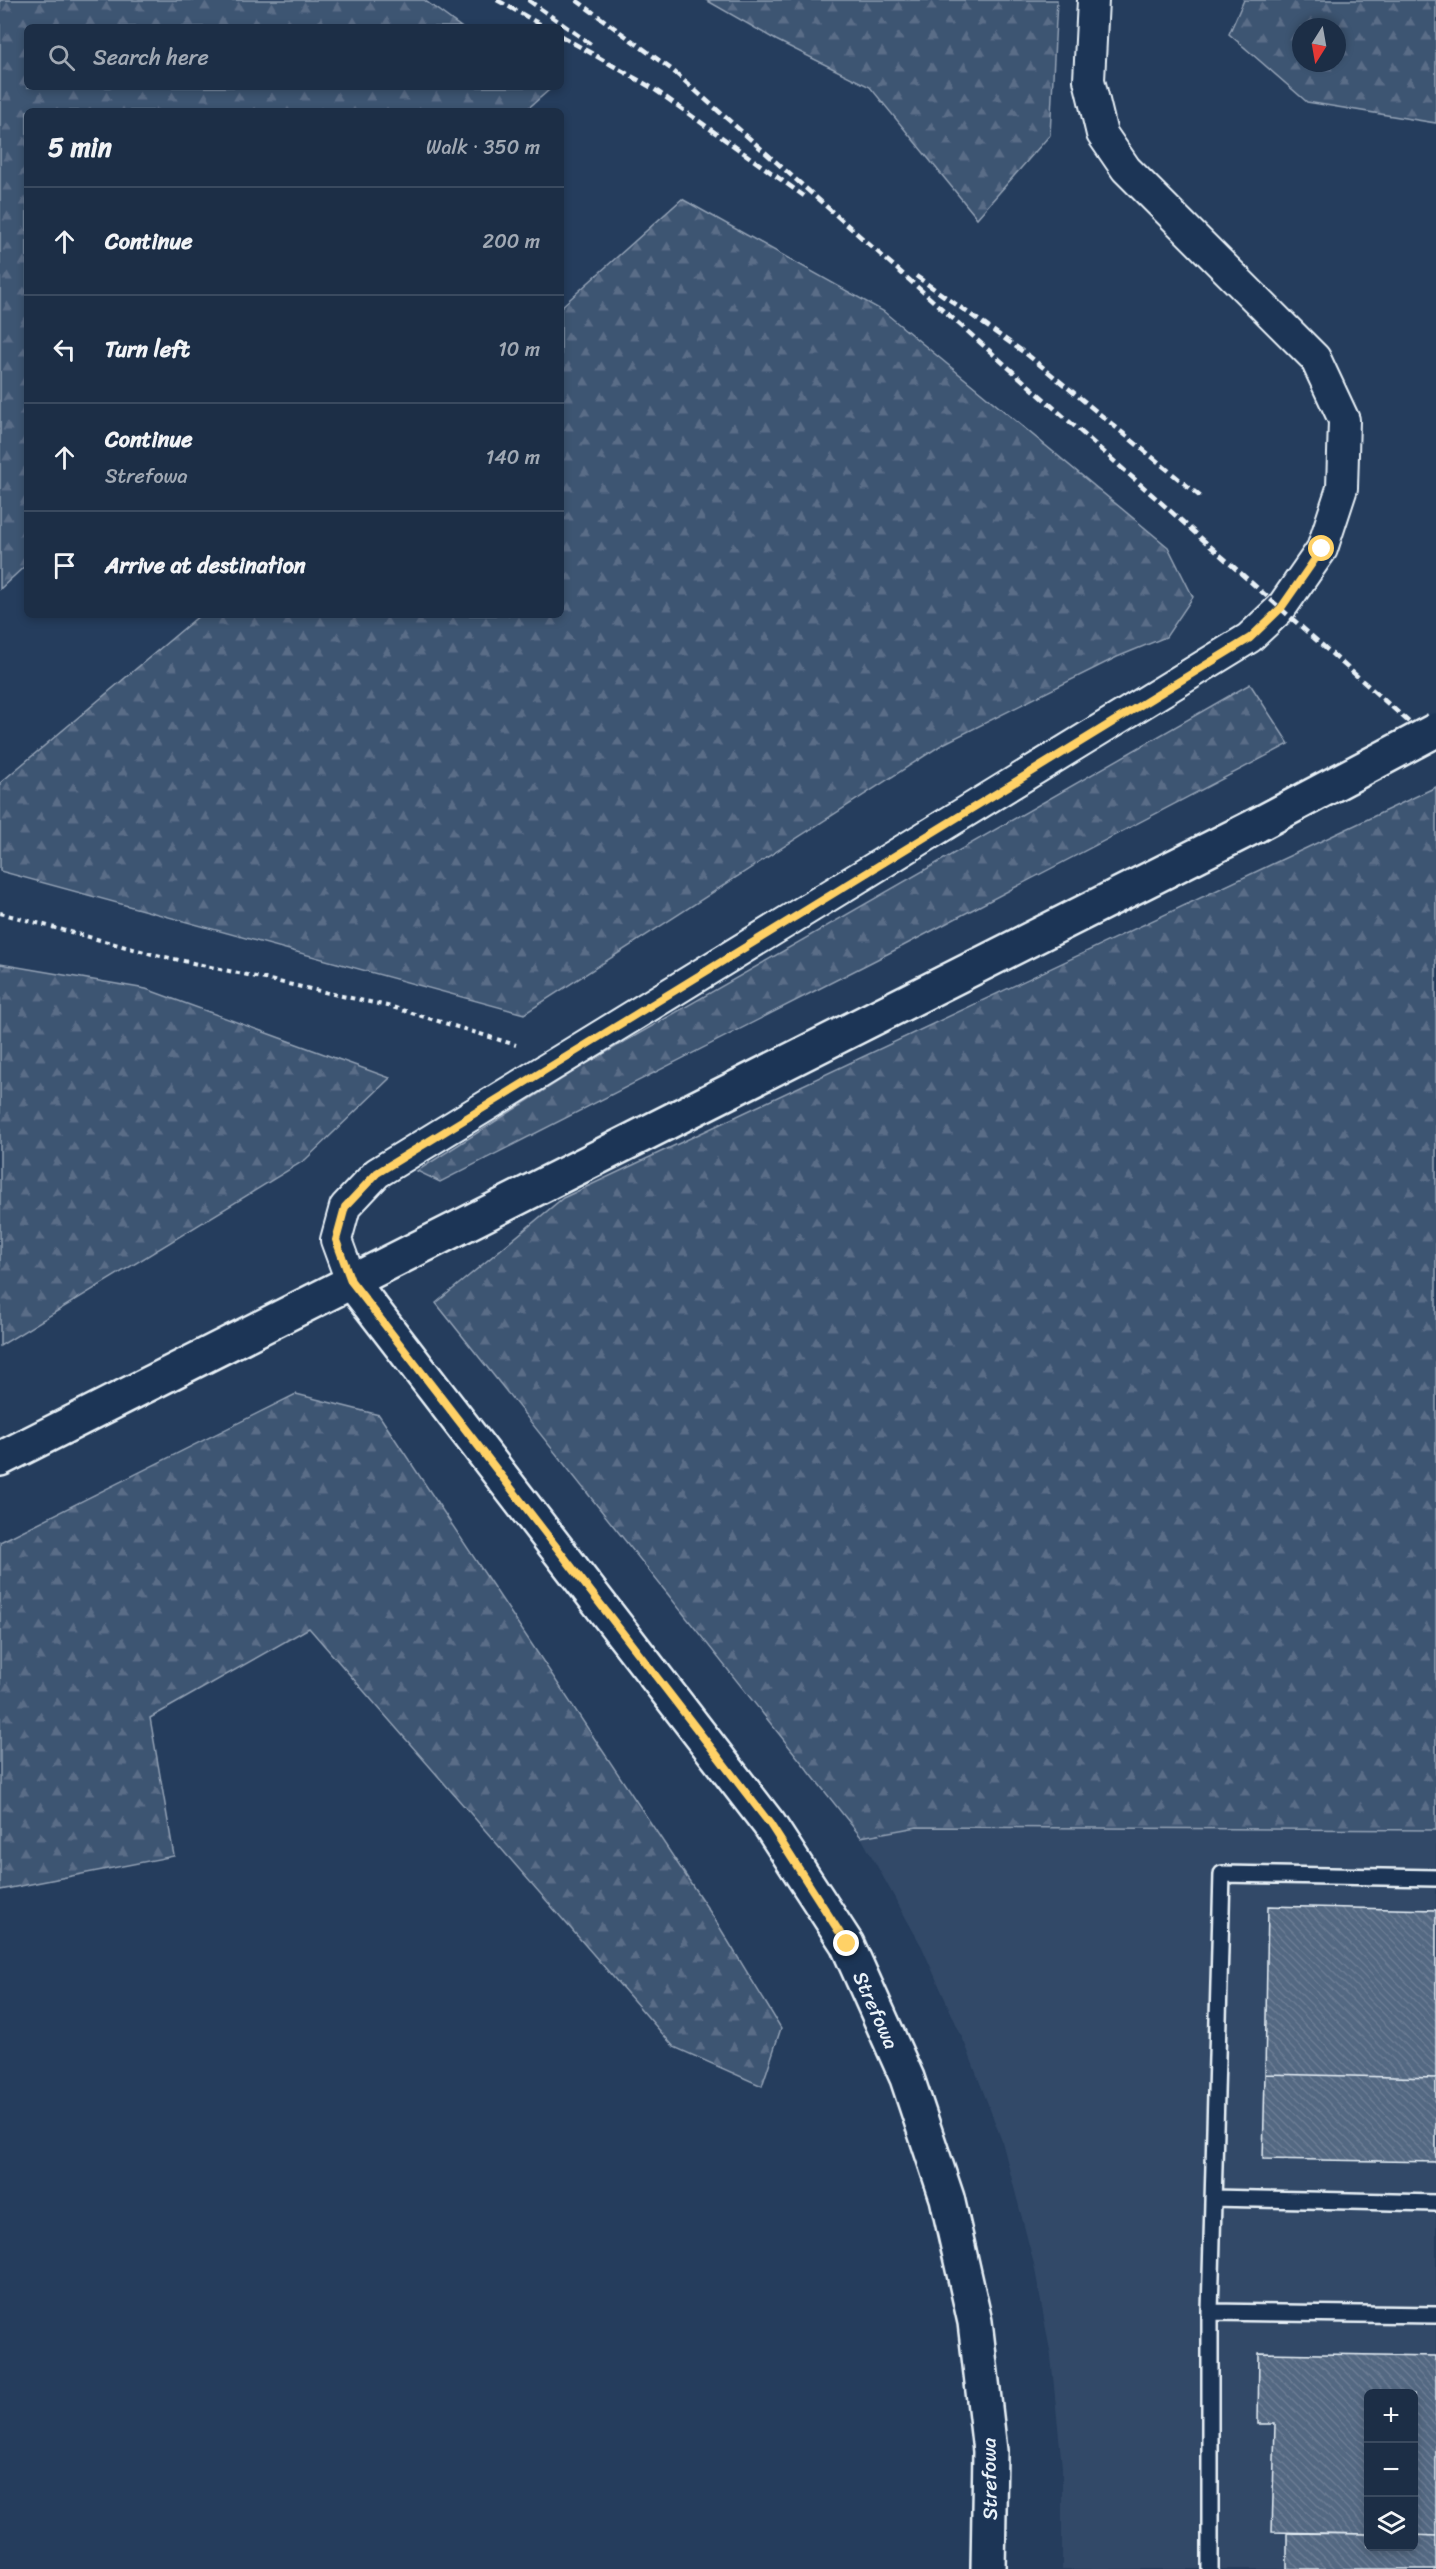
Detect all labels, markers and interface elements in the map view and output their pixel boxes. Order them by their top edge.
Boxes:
north arrow [1292,18,1346,72]
search box [24,24,564,90]
text: Search here [93,38,209,77]
icon: search [45,41,78,74]
text: 5 min [48,124,112,170]
text: Walk · 350 m [426,130,540,165]
text: Continue [105,222,193,261]
text: 200 m [483,224,540,259]
icon: ahead [48,225,81,258]
text: Turn left [105,330,190,369]
text: 10 m [498,332,540,367]
icon: left [48,333,81,366]
text: Continue [105,420,193,459]
text: 140 m [486,440,540,475]
icon: ahead [48,441,81,474]
text: Strefowa [105,459,187,494]
route start [1308,535,1334,561]
text: Arrive at destination [105,546,306,585]
icon: arrive [48,549,81,582]
route end [833,1930,859,1956]
street label: Strefowa [843,1965,908,2055]
map controls [1364,2389,1418,2551]
button: + [1364,2389,1418,2443]
street label: Strefowa [971,2437,1008,2521]
button: − [1364,2443,1418,2497]
button: layers [1364,2497,1418,2551]

